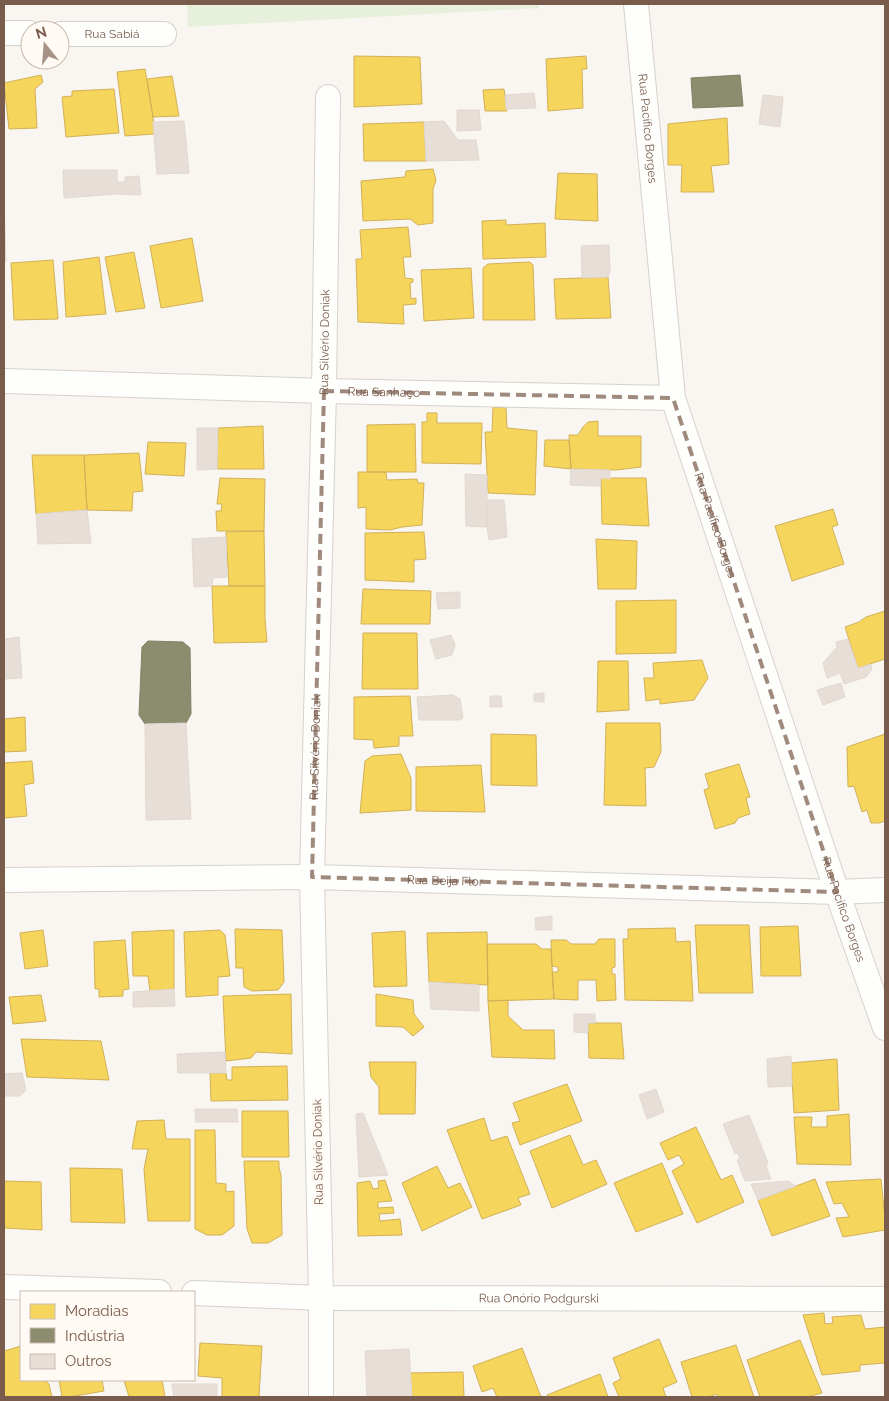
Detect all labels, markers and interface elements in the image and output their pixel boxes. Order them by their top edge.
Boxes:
north arrow [20,20,70,70]
text: N [34,23,49,42]
street label: Rua Sabiá [85,27,139,41]
street label: Rua Pacífico Borges [636,73,660,184]
street label: Rua Silvério Doniak [317,289,332,395]
street label: Rua Sanhaço [347,384,420,400]
street label: Rua Pacífico Borges [691,471,739,580]
street label: Rua Silvério Doniak [307,693,324,800]
street label: Rua Pacífico Borges [819,855,868,964]
street label: Rua Beija Flor [407,873,484,889]
street label: Rua Silvério Doniak [310,1098,326,1205]
legend [20,1291,195,1381]
street label: Rua Onório Podgurski [479,1291,599,1305]
text: Moradias [65,1302,128,1320]
text: Indústria [65,1327,125,1345]
text: Outros [65,1352,111,1370]

